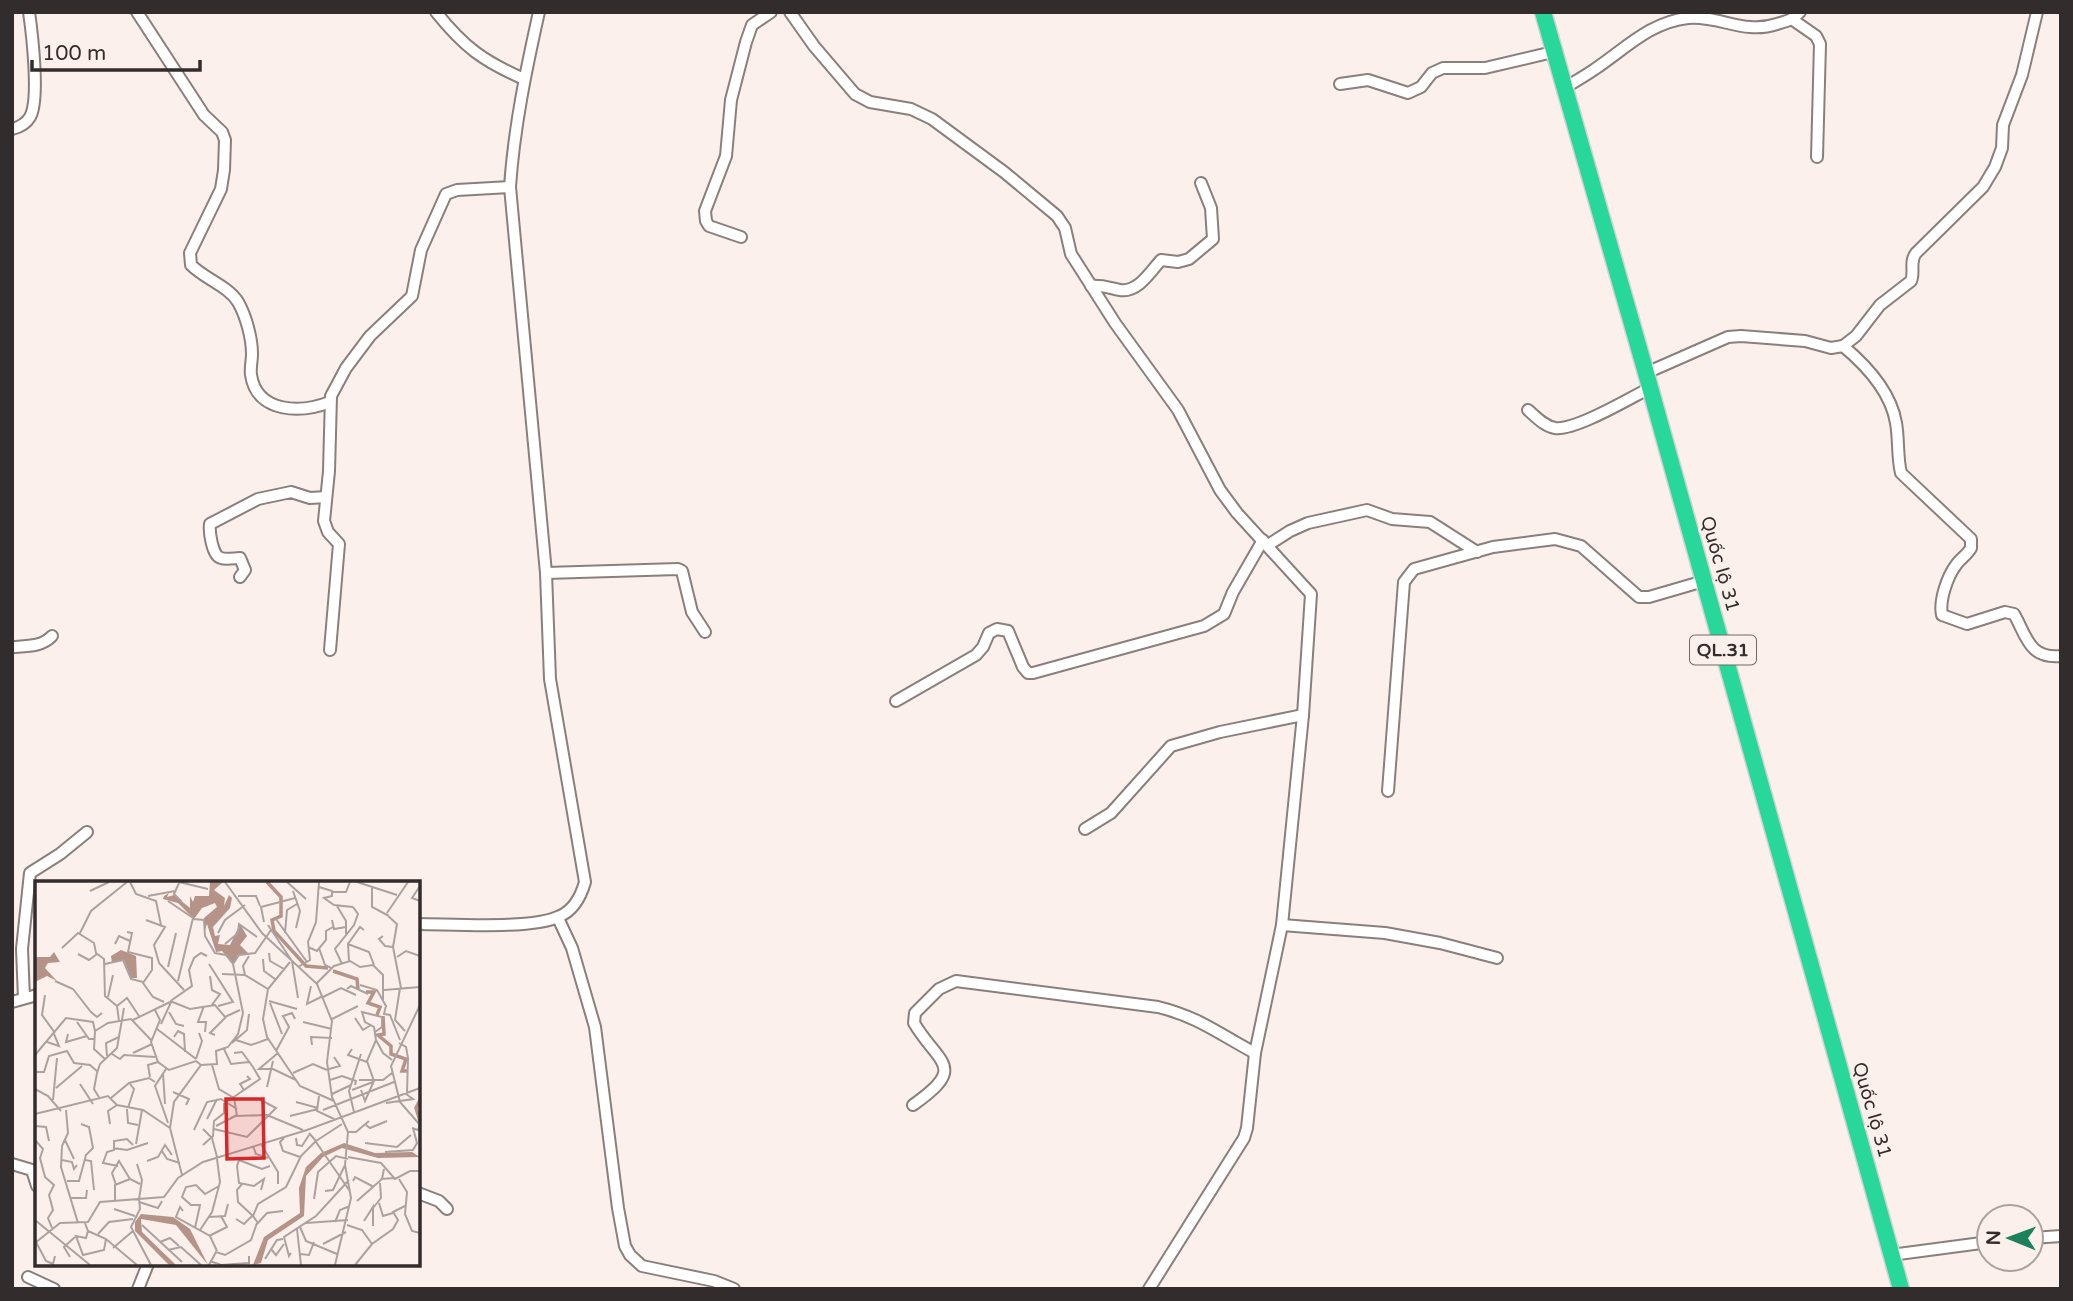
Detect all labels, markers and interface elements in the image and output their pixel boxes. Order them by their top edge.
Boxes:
scale bar [32,28,200,72]
text: 100 m [42,41,106,66]
street label: Quốc lộ 31 [1696,514,1744,614]
road number: QL.31 [1690,636,1756,664]
inset map [35,881,420,1266]
street label: Quốc lộ 31 [1848,1060,1896,1160]
north arrow [1975,1203,2045,1273]
text: N [1983,1230,2005,1246]

